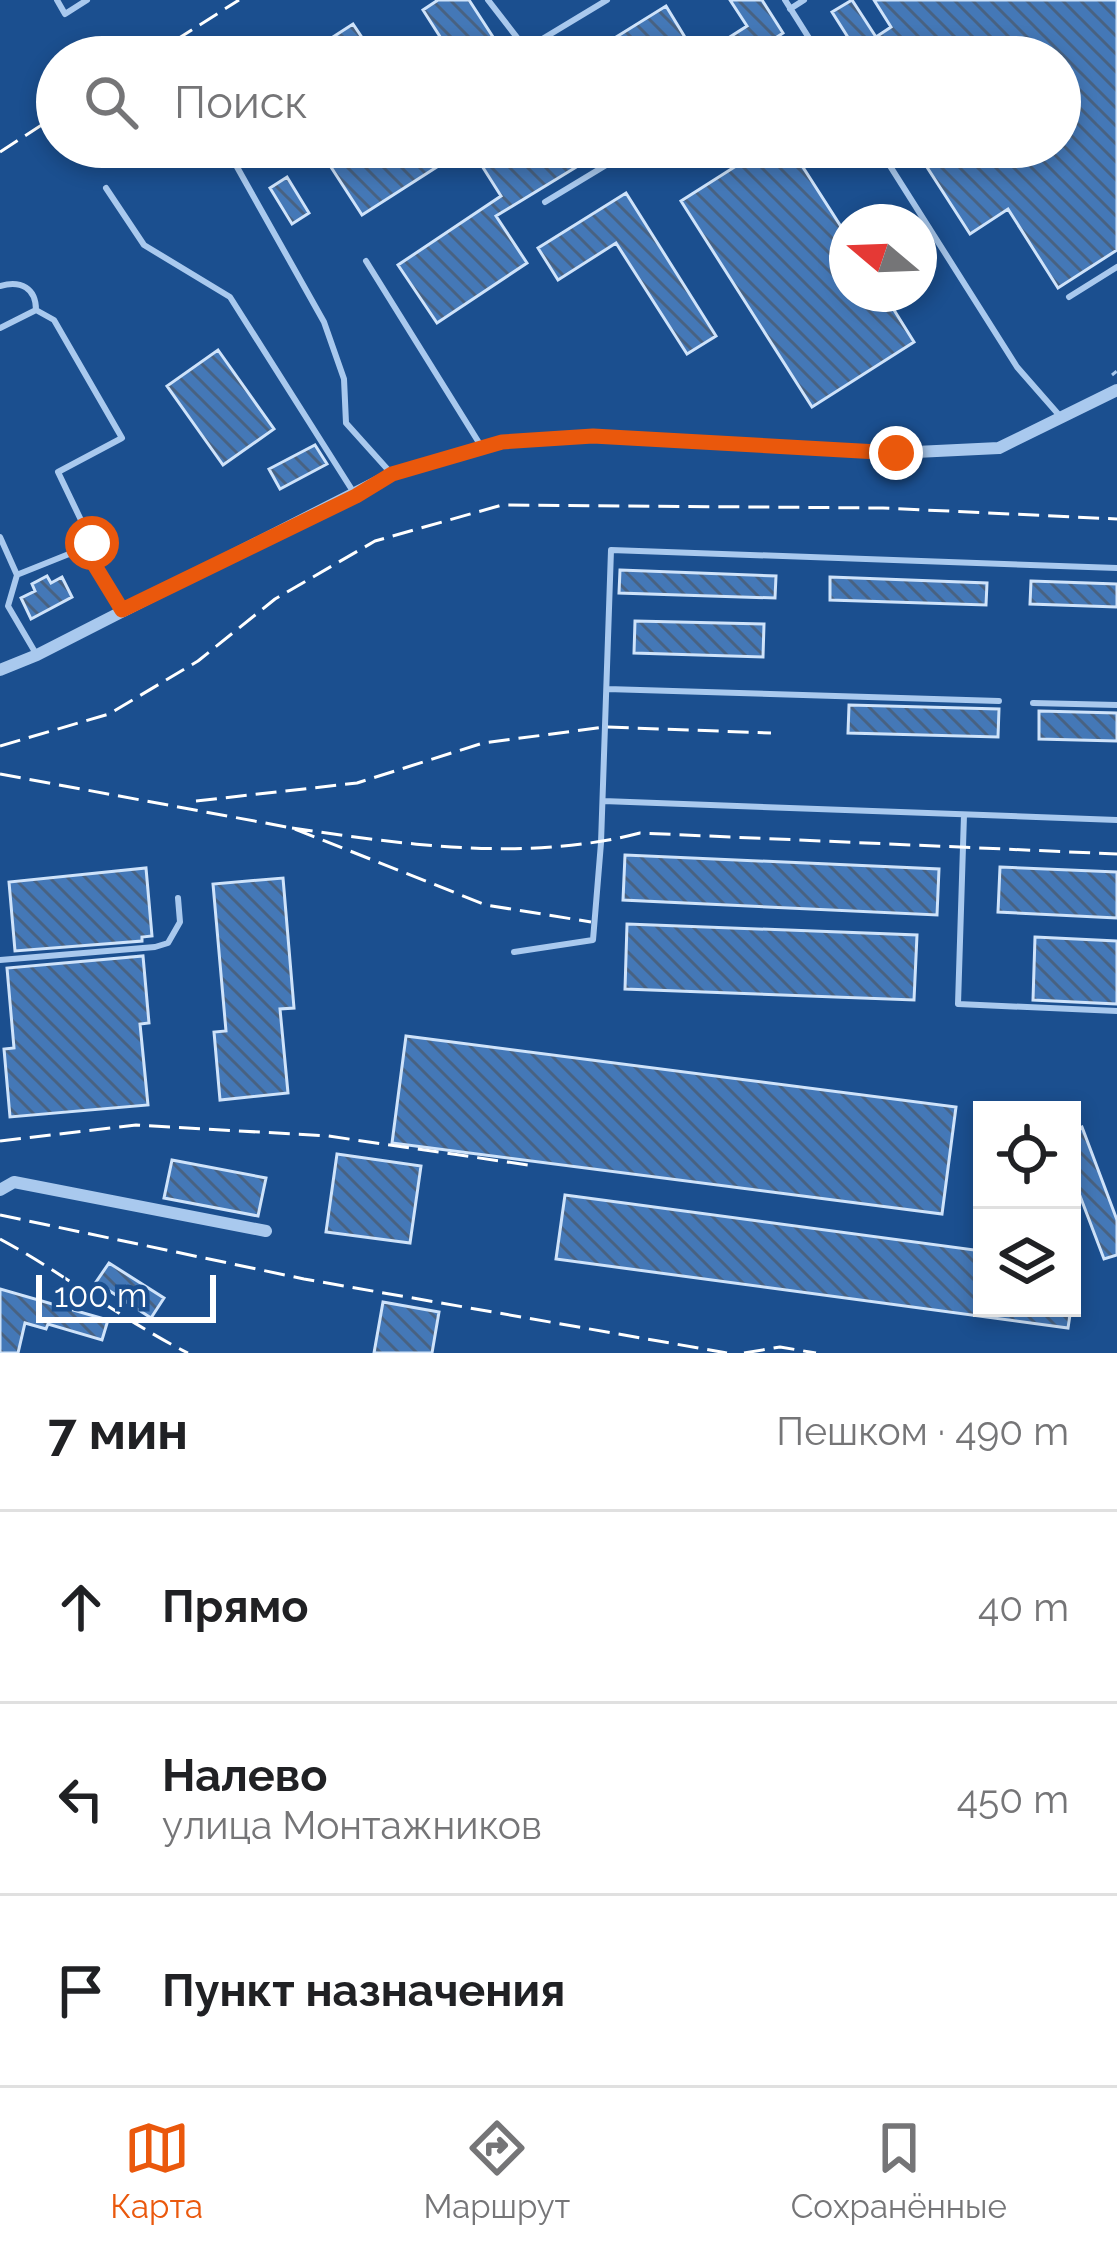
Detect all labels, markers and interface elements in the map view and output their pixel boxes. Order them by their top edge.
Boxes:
search box [36,36,1081,168]
icon: search [78,69,144,135]
text: Поиск [174,76,308,129]
north arrow [829,204,937,312]
route end [869,426,923,480]
route start [65,516,119,570]
map controls [973,1101,1081,1317]
button: locate [973,1101,1081,1209]
button: layers [973,1209,1081,1317]
scale bar [36,1269,216,1322]
text: 100 m [54,1276,147,1315]
text: 7 мин [48,1401,188,1461]
text: Пешком · 490 m [776,1408,1069,1454]
icon: ahead [48,1574,114,1640]
text: Прямо [162,1580,309,1633]
text: 40 m [978,1584,1069,1630]
text: Налево [162,1749,328,1802]
icon: left [48,1766,114,1832]
text: 450 m [957,1776,1069,1822]
text: улица Монтажников [162,1802,542,1848]
icon: arrive [48,1958,114,2024]
text: Пункт назначения [162,1964,565,2017]
tab: Карта [110,2115,203,2226]
tab: Маршрут [423,2115,570,2226]
tab: Сохранённые [791,2115,1007,2226]

